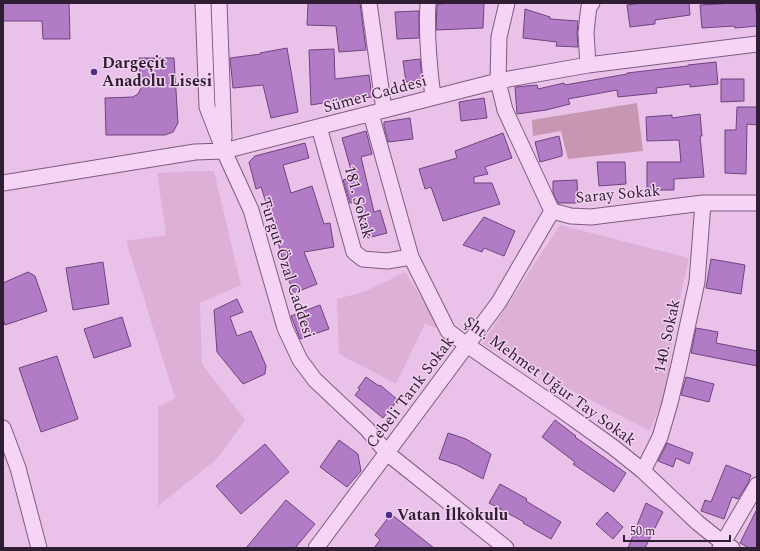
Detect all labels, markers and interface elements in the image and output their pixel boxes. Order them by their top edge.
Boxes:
place label: Dargeçit Anadolu Lisesi [102,51,212,93]
marker: Dargeçit Anadolu Lisesi [89,67,99,77]
street label: Sümer Caddesi [321,69,429,119]
street label: 181. Sokak [338,163,380,241]
street label: Saray Sokak [574,178,662,210]
street label: Turgut Özal Caddesi [253,194,321,342]
street label: 140. Sokak [647,297,687,375]
street label: Şht. Mehmet Uğur Tay Sokak [459,310,641,452]
street label: Cebeli Tarık Sokak [360,331,460,453]
place label: Vatan İlkokulu [397,503,509,527]
marker: Vatan İlkokulu [384,510,394,520]
scale bar [624,517,730,543]
text: 50 m [630,522,655,541]

